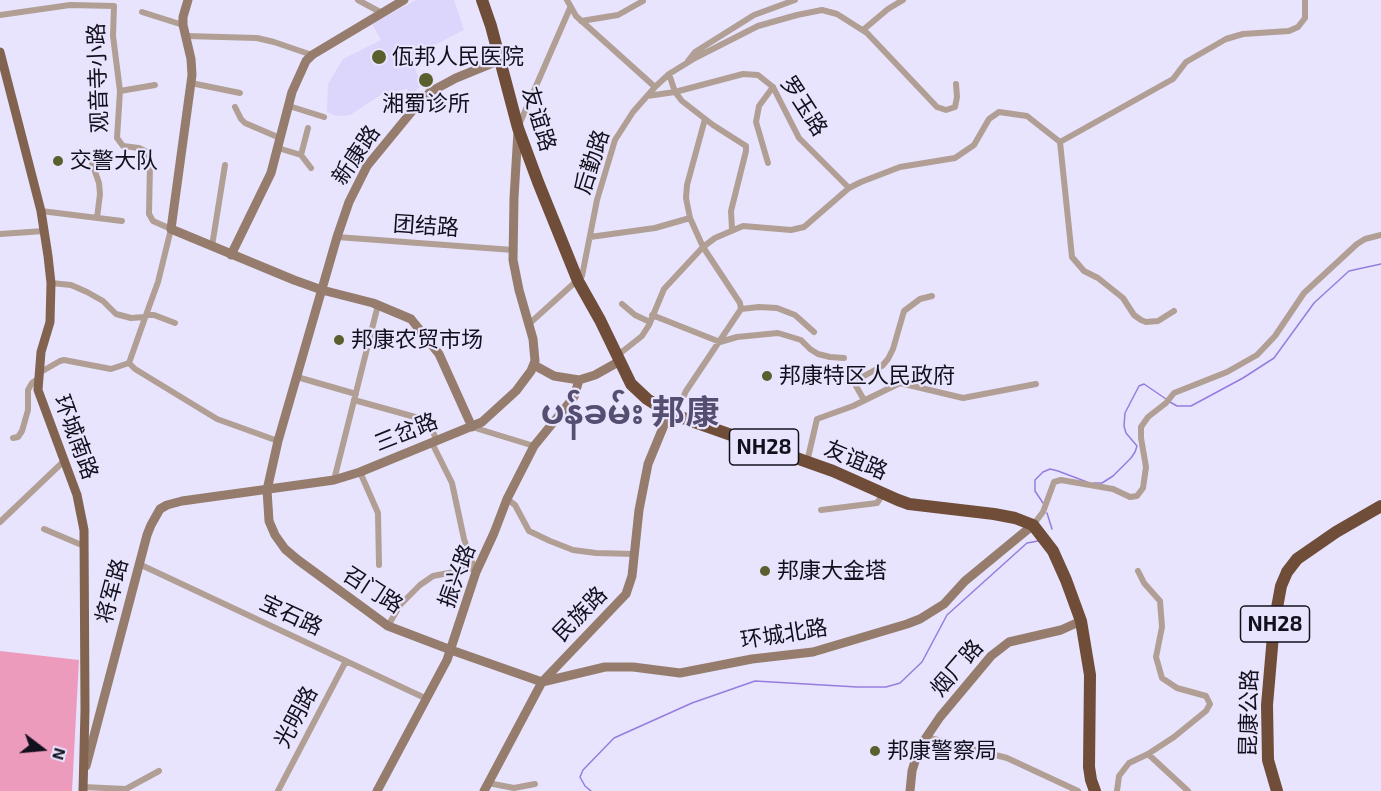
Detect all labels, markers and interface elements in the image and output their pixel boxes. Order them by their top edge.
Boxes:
street label: 观音寺小路 [83,23,113,133]
place label: 佤邦人民医院 [392,44,524,70]
marker: 佤邦人民医院 [370,48,388,66]
marker: 湘蜀诊所 [417,71,435,89]
street label: 罗玉路 [775,71,833,141]
street label: 友谊路 [517,84,561,154]
place label: 湘蜀诊所 [382,91,470,117]
street label: 新康路 [327,120,385,190]
street label: 后勤路 [569,127,615,197]
place label: 交警大队 [70,148,158,174]
marker: 交警大队 [51,154,65,168]
street label: 团结路 [392,211,460,241]
place label: 邦康农贸市场 [351,327,483,353]
marker: 邦康农贸市场 [332,333,346,347]
place label: 邦康特区人民政府 [779,363,955,389]
marker: 邦康特区人民政府 [760,369,774,383]
street label: 环城南路 [49,391,103,483]
district label: ပန်ခမ်း 邦康 [541,393,719,433]
street label: 三岔路 [370,407,442,457]
road number: NH28 [730,429,798,465]
street label: 友谊路 [820,435,892,485]
street label: 振兴路 [433,540,481,612]
street label: 将军路 [91,556,133,626]
place label: 邦康大金塔 [777,558,887,584]
street label: 召门路 [338,561,408,619]
marker: 邦康大金塔 [758,564,772,578]
street label: 民族路 [548,581,612,647]
street label: 宝石路 [256,589,326,641]
road number: NH28 [1240,606,1310,642]
street label: 环城北路 [738,614,830,654]
street label: 烟厂路 [925,634,989,702]
street label: 昆康公路 [1235,669,1263,757]
street label: 光明路 [269,682,323,752]
north arrow [12,719,72,779]
place label: 邦康警察局 [887,738,997,764]
marker: 邦康警察局 [868,744,882,758]
text: N [49,746,71,762]

